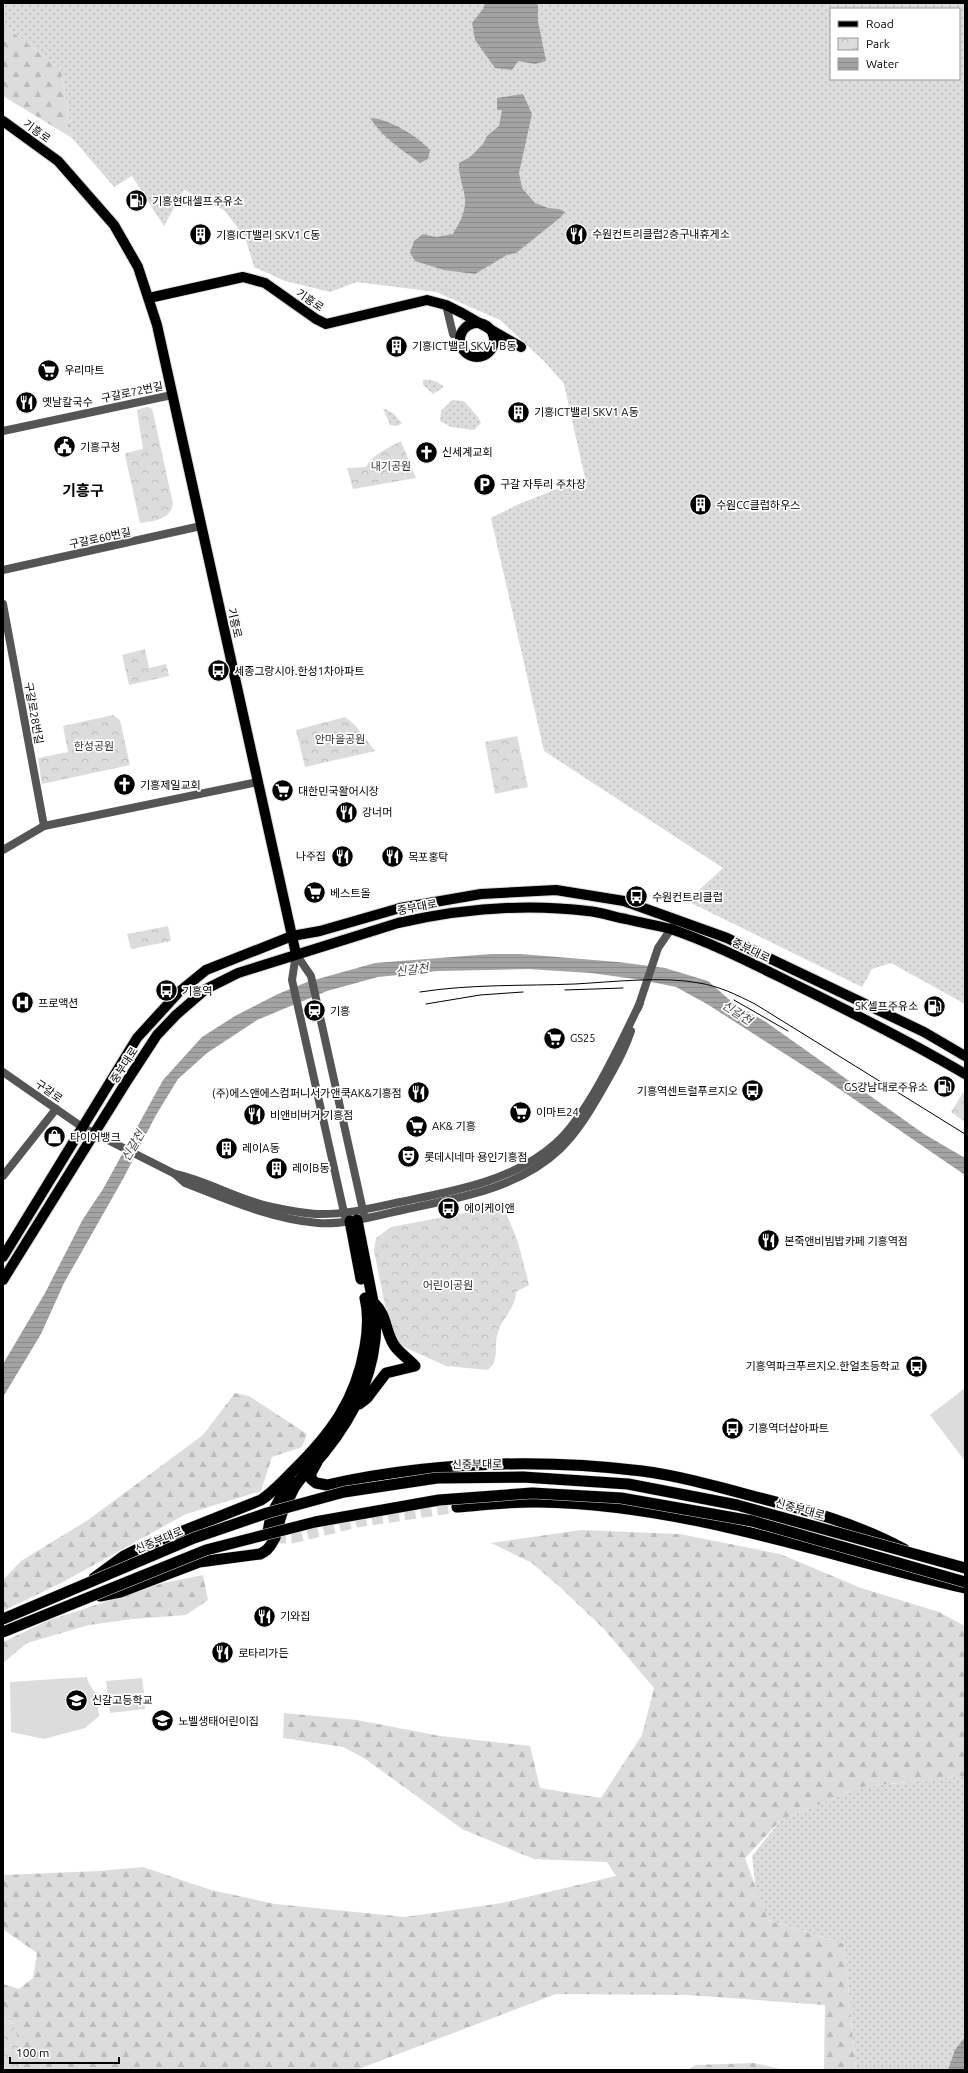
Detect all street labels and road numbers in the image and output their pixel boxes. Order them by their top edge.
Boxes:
street label: 기흥로 [21,117,53,145]
street label: 기흥로 [294,287,326,313]
street label: 구갈로72번길 [100,380,164,404]
street label: 구갈로60번길 [68,526,132,550]
street label: 기흥로 [226,607,244,639]
street label: 구갈로28번길 [23,681,45,745]
street label: 중부대로 [396,897,438,917]
street label: 중부대로 [730,936,772,964]
street label: 중부대로 [108,1045,140,1085]
street label: 구갈로 [33,1077,65,1105]
street label: 신중부대로 [452,1458,502,1470]
street label: 신중부대로 [774,1497,826,1521]
street label: 신중부대로 [133,1525,185,1555]

